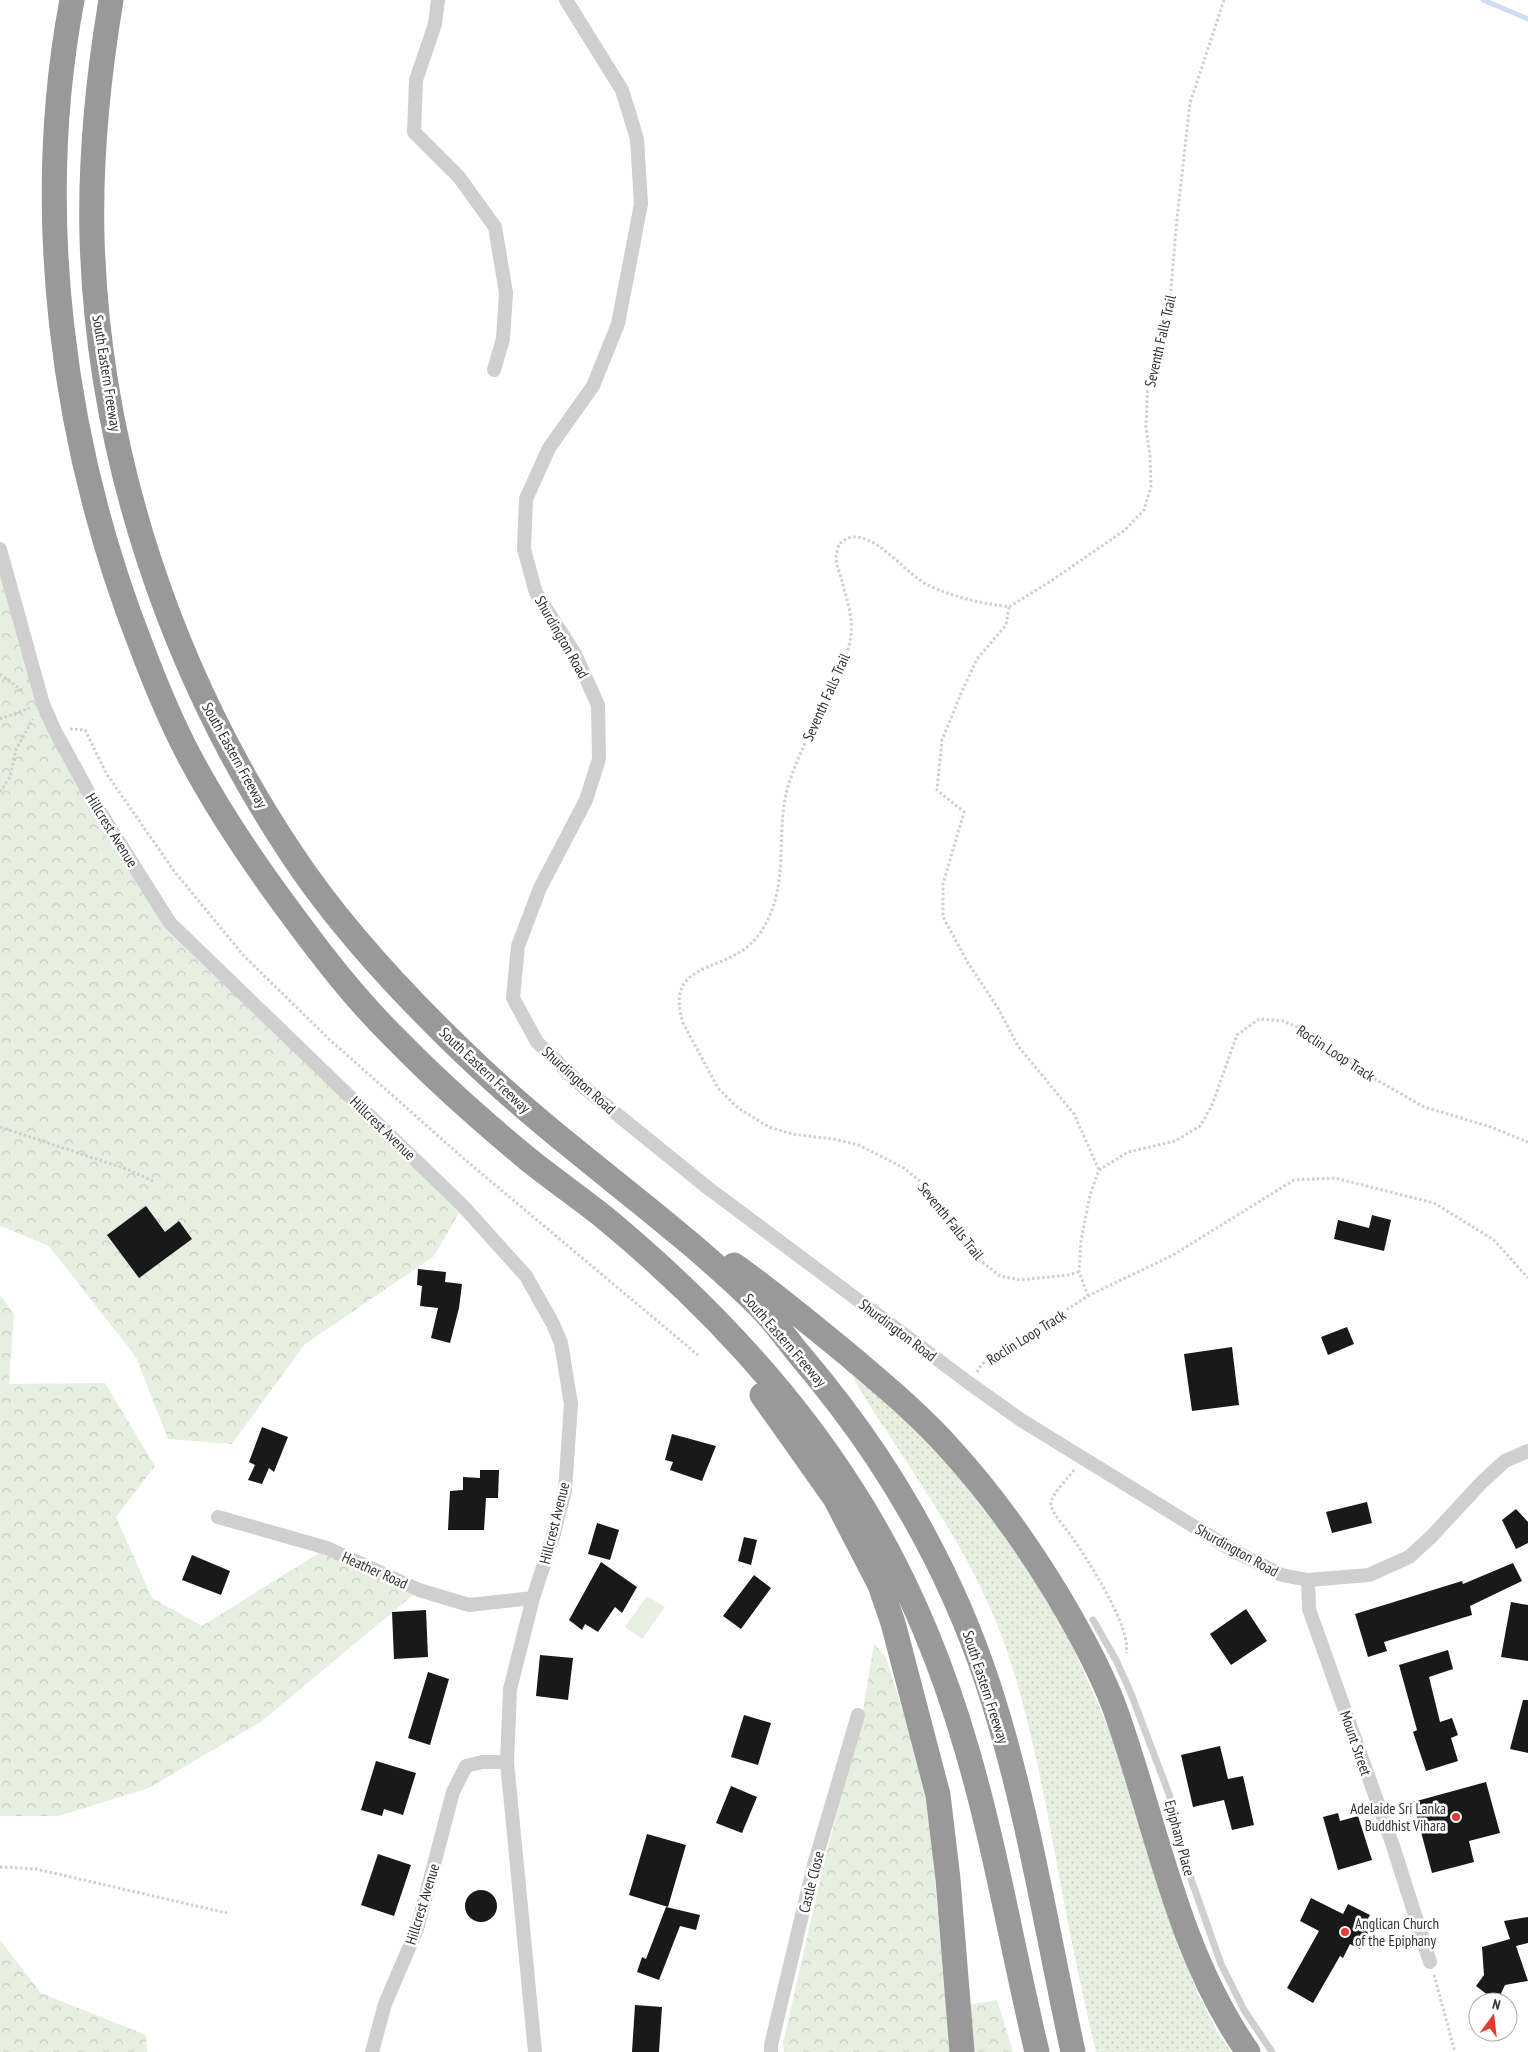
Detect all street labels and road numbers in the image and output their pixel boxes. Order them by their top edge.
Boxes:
street label: Seventh Falls Trail [1140,292,1180,389]
street label: South Eastern Freeway [88,313,126,433]
street label: Shurdington Road [531,592,593,682]
street label: Seventh Falls Trail [798,650,854,744]
street label: South Eastern Freeway [198,699,272,811]
street label: Hillcrest Avenue [82,789,142,871]
street label: Roclin Loop Track [1293,1021,1379,1085]
street label: South Eastern Freeway [435,1023,535,1117]
street label: Shurdington Road [538,1042,620,1118]
street label: Hillcrest Avenue [346,1092,420,1164]
street label: Seventh Falls Trail [914,1178,988,1264]
street label: South Eastern Freeway [739,1289,831,1391]
street label: Shurdington Road [855,1295,941,1365]
street label: Roclin Loop Track [983,1305,1069,1369]
street label: Hillcrest Avenue [535,1480,573,1566]
street label: Shurdington Road [1192,1519,1282,1581]
street label: Heather Road [339,1547,411,1593]
street label: South Eastern Freeway [959,1628,1013,1746]
street label: Mount Street [1336,1708,1376,1778]
street label: Epiphany Place [1161,1798,1199,1878]
street label: Castle Close [794,1849,828,1915]
street label: Hillcrest Avenue [401,1861,443,1947]

